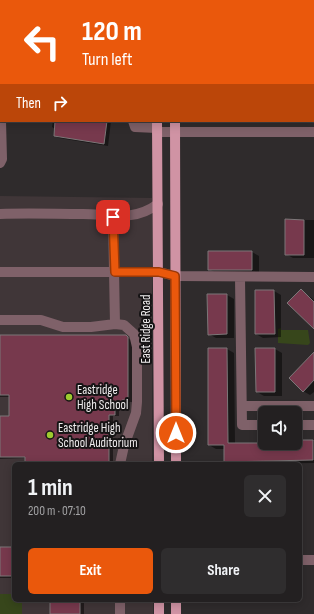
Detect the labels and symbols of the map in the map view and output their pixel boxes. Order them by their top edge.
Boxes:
pin [96,200,130,234]
street label: East Ridge Road [138,295,154,363]
place label: Eastridge High School [77,382,128,413]
marker: Eastridge High School [64,392,74,402]
position arrow [155,412,197,454]
place label: Eastridge High School Auditorium [58,420,138,451]
marker: Eastridge High School Auditorium [45,430,55,440]

